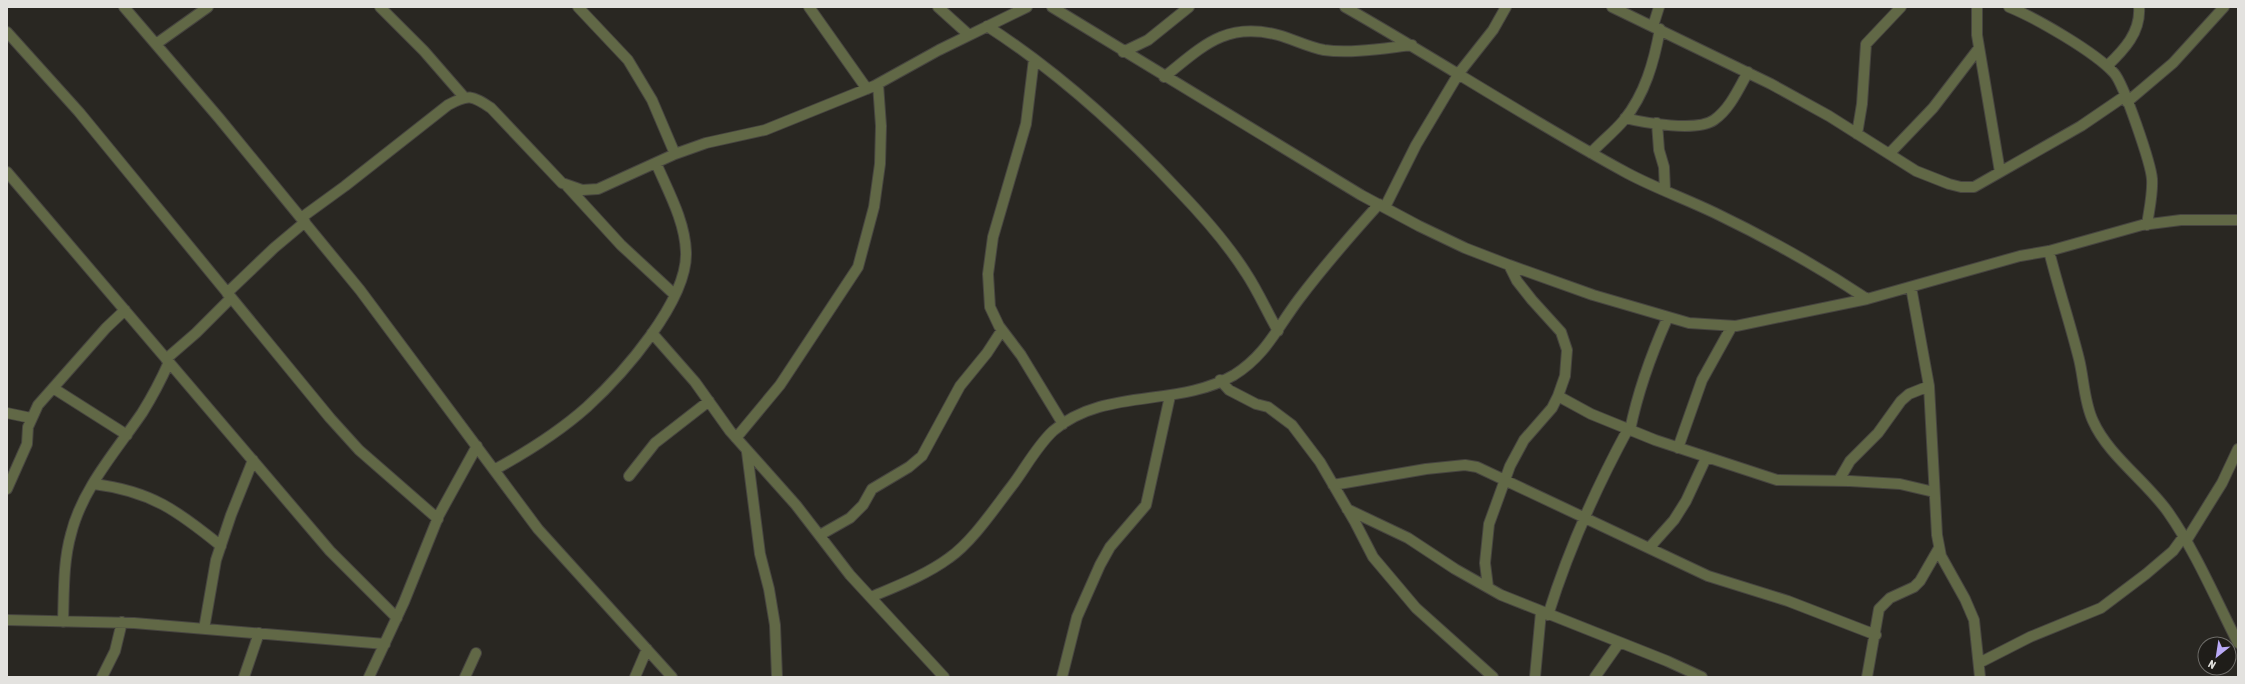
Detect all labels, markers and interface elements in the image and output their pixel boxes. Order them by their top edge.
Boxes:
north arrow [2197,636,2237,676]
text: N [2206,658,2218,671]

